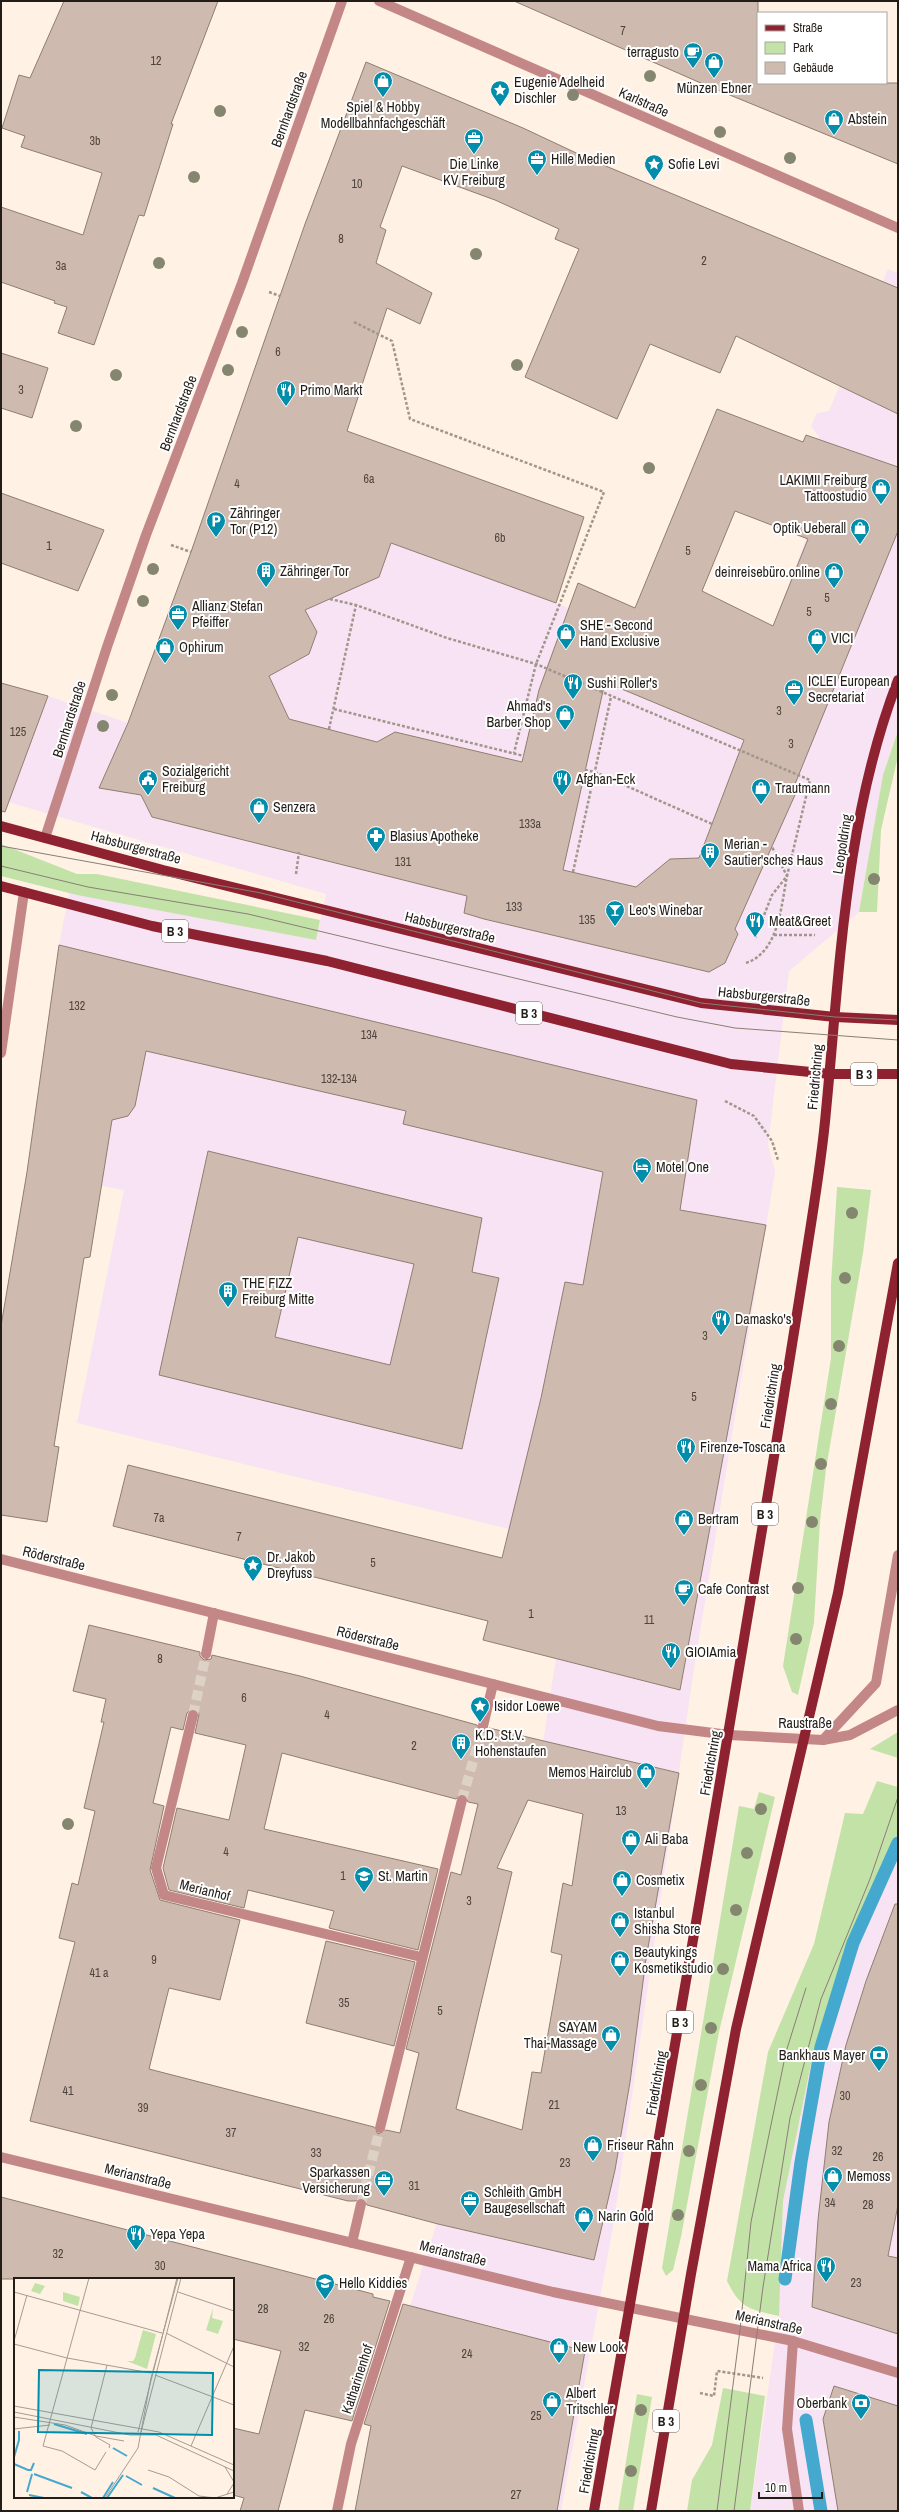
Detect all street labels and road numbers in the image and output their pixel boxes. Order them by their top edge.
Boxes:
street label: Bernhardstraße [267,68,311,150]
street label: Karlstraße [616,83,672,121]
street label: Bernhardstraße [155,373,201,453]
street label: Bernhardstraße [48,678,90,760]
street label: Leopoldring [828,812,856,875]
street label: Habsburgerstraße [89,826,183,868]
street label: Habsburgerstraße [403,907,497,947]
road number: B 3 [162,920,188,942]
street label: Habsburgerstraße [717,982,811,1010]
road number: B 3 [516,1002,542,1024]
street label: Friedrichring [803,1043,827,1111]
road number: B 3 [851,1063,877,1085]
street label: Friedrichring [756,1362,784,1430]
road number: B 3 [752,1503,778,1525]
street label: Röderstraße [21,1542,87,1574]
street label: Röderstraße [335,1622,401,1654]
street label: Raustraße [778,1714,832,1732]
street label: Friedrichring [695,1728,725,1797]
street label: Merianhof [178,1875,233,1905]
road number: B 3 [667,2011,693,2033]
street label: Friedrichring [641,2048,671,2117]
street label: Merianstraße [103,2159,173,2193]
street label: Merianstraße [418,2236,488,2270]
street label: Merianstraße [734,2306,804,2338]
street label: Katharinenhof [337,2341,377,2416]
road number: B 3 [653,2410,679,2432]
street label: Friedrichring [574,2426,604,2495]

